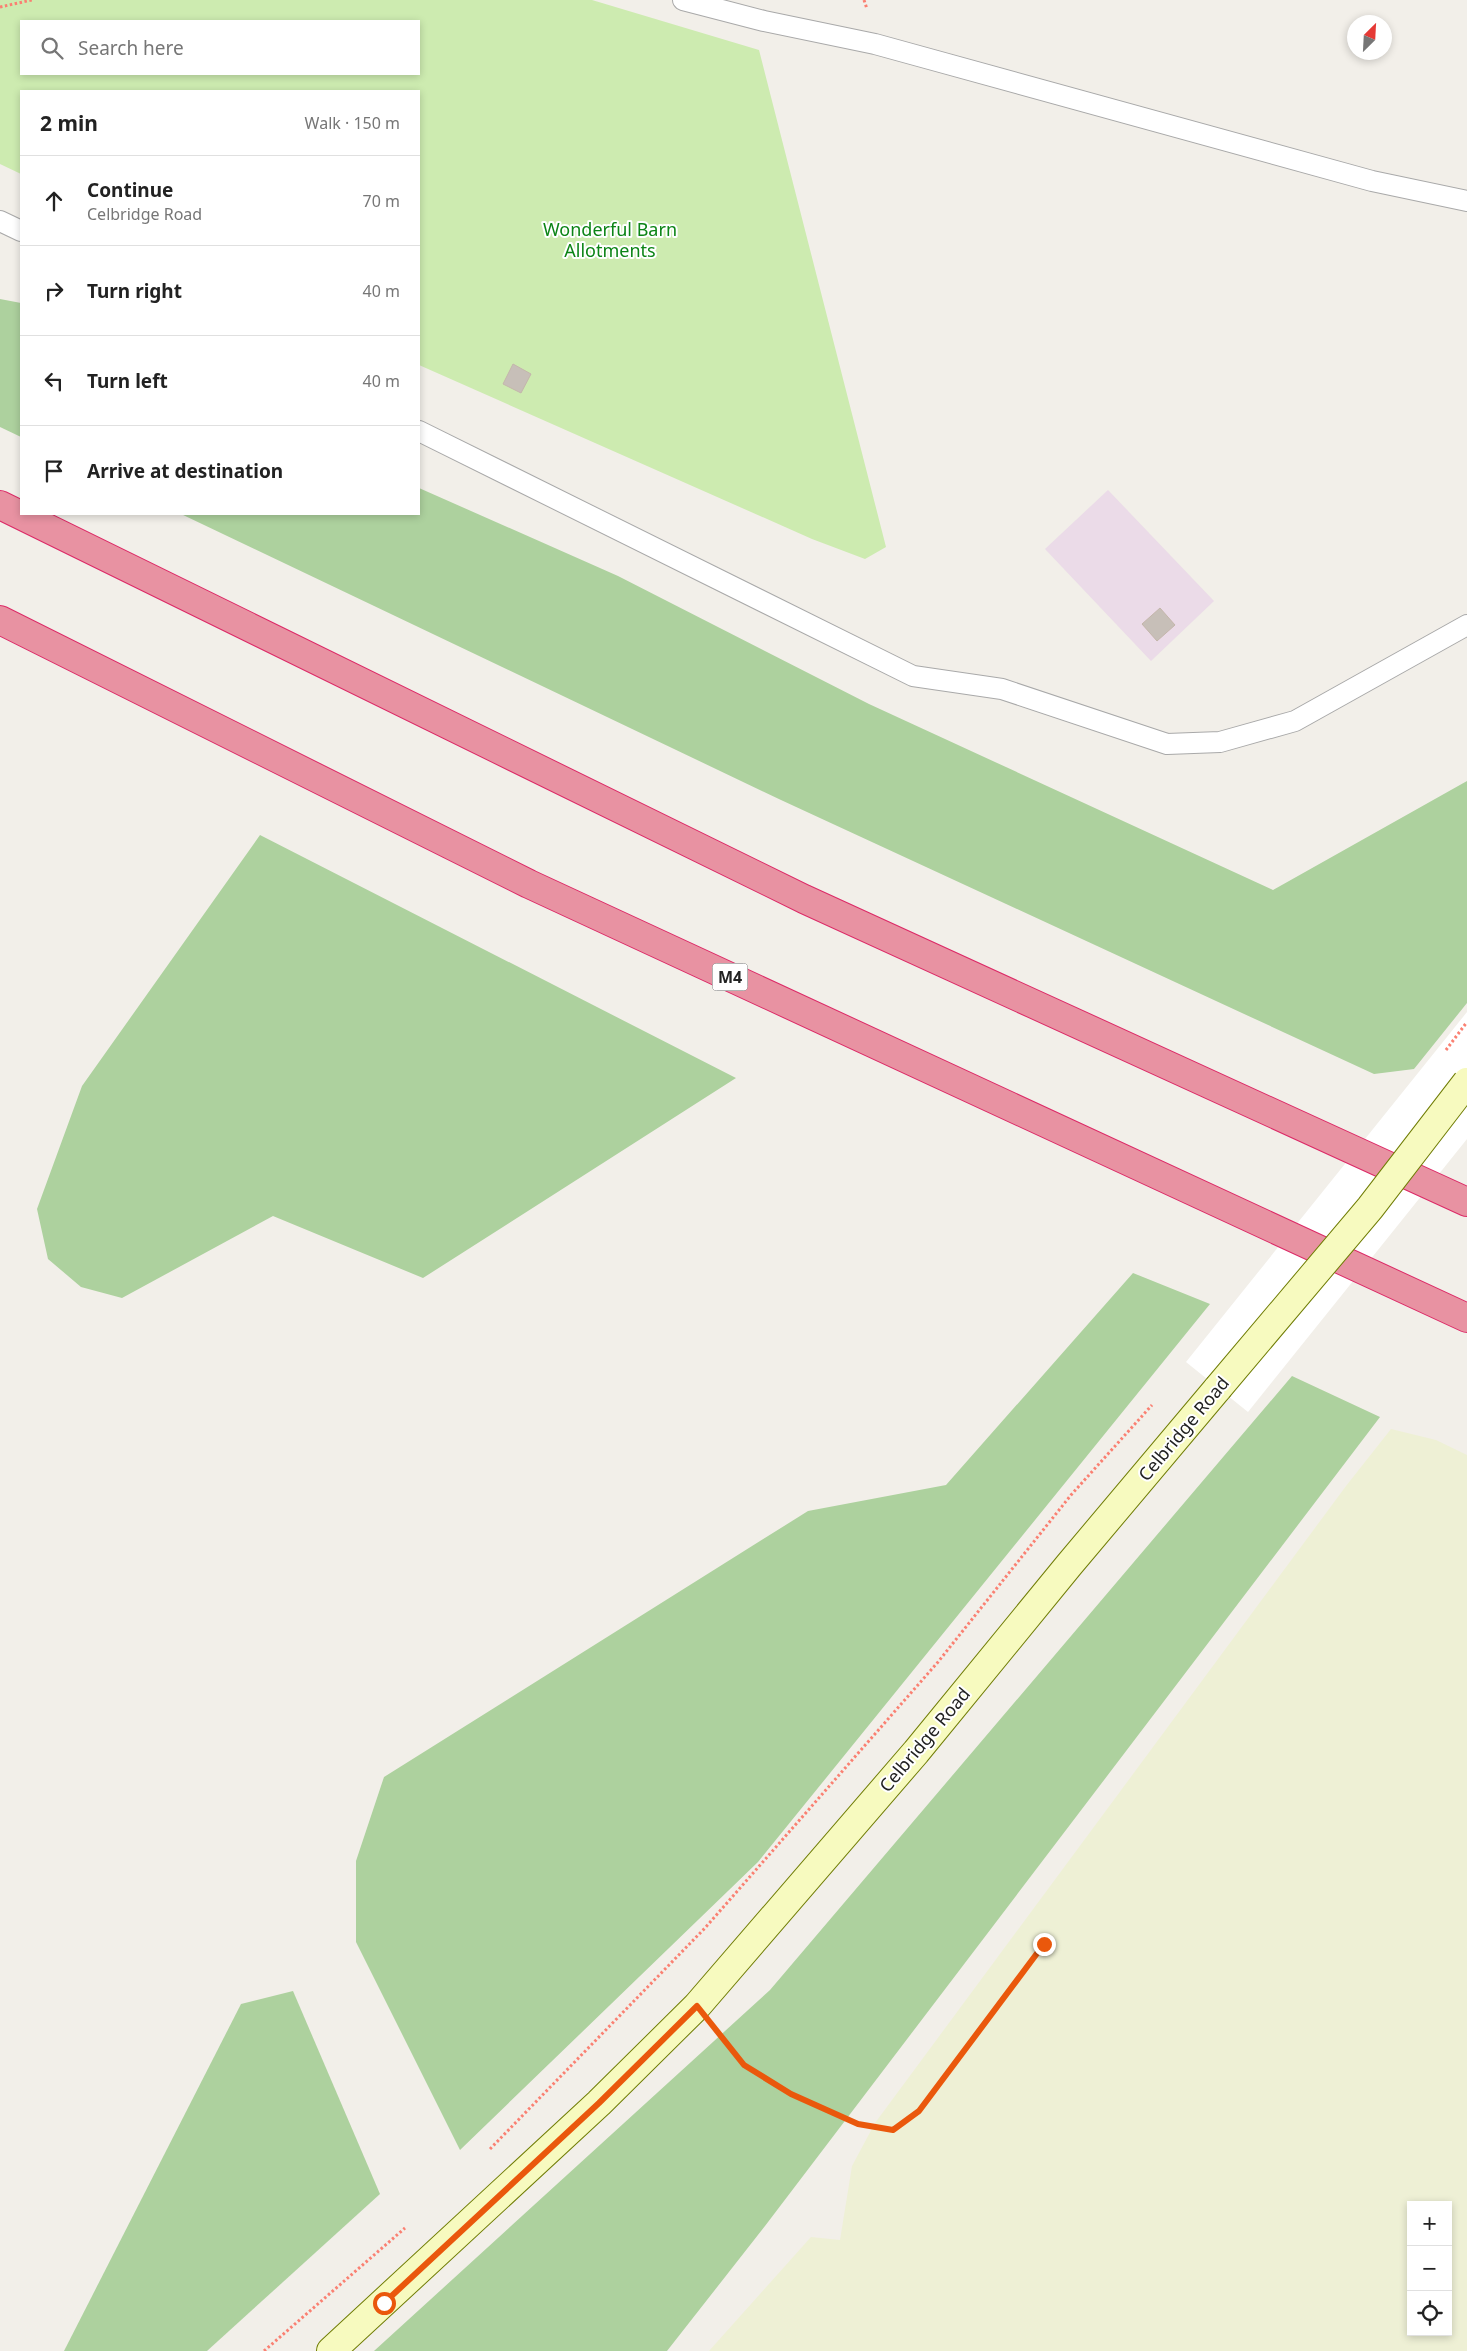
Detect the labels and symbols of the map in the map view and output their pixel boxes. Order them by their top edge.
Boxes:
north arrow [1347,15,1392,60]
park label: Wonderful Barn Allotments [543,217,677,262]
road number: M4 [712,964,748,990]
street label: Celbridge Road [1132,1371,1234,1486]
street label: Celbridge Road [873,1682,975,1797]
route end [1033,1933,1056,1956]
route start [373,2292,396,2315]

